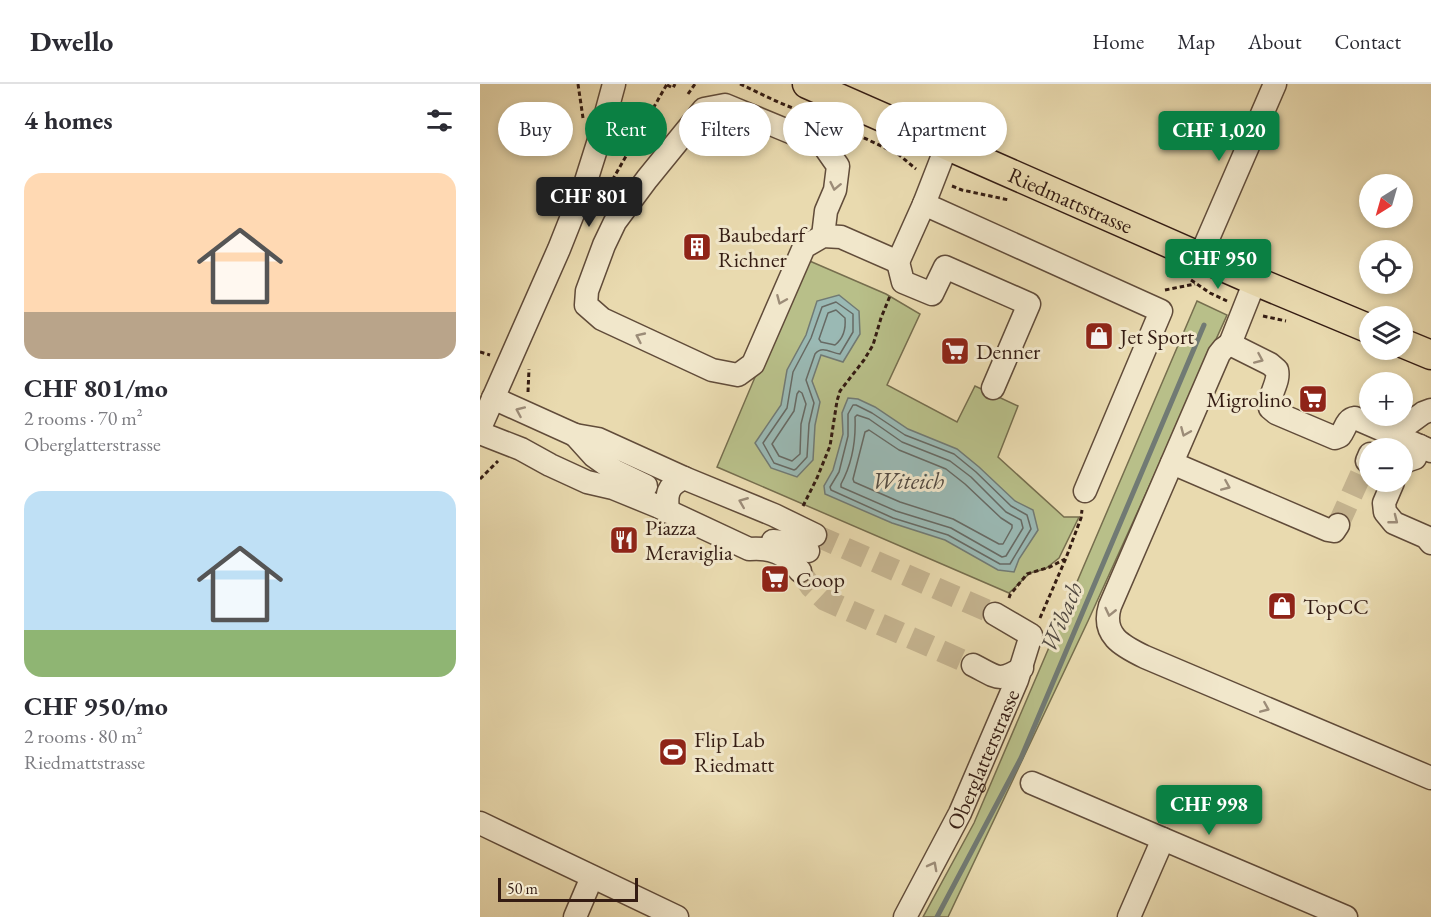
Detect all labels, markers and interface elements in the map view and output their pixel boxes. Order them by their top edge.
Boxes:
text: Dwello [30,23,113,59]
text: Home [1092,28,1144,55]
text: Map [1177,28,1215,55]
text: About [1248,28,1301,55]
text: Contact [1334,28,1401,55]
chip: Buy [498,102,573,156]
chip: Rent [585,102,667,156]
chip: Filters [679,102,771,156]
chip: New [783,102,864,156]
chip: Apartment [876,102,1007,156]
text: 4 homes [24,103,113,137]
icon: filters [423,104,456,137]
pin: CHF 1,020 [1150,111,1288,162]
text: CHF 1,020 [1172,117,1266,143]
street label: Riedmattstrasse [1004,160,1138,240]
north arrow [1359,174,1413,228]
map controls [1359,174,1413,492]
pin: CHF 801 [534,177,644,228]
one-way arrow [829,180,842,190]
text: CHF 801 [550,183,628,209]
icon: home [186,212,294,320]
place label: Baubedarf Richner [718,220,808,274]
building icon: Baubedarf Richner [681,231,713,263]
pin: CHF 950 [1163,239,1273,290]
button: locate [1359,240,1413,294]
text: CHF 950 [1179,245,1257,271]
one-way arrow [776,294,788,305]
button: layers [1359,306,1413,360]
shop icon: Jet Sport [1083,320,1115,352]
place label: Jet Sport [1118,322,1194,351]
one-way arrow [635,332,646,344]
supermarket icon: Denner [939,335,971,367]
place label: Denner [976,337,1041,366]
one-way arrow [1253,352,1264,364]
text: CHF 801/mo [24,371,168,405]
button: + [1359,372,1413,426]
supermarket icon: Migrolino [1297,383,1329,415]
place label: Migrolino [1206,385,1292,414]
text: 2 rooms · 70 m² [24,405,143,431]
one-way arrow [515,406,526,418]
one-way arrow [1180,426,1192,437]
text: Oberglatterstrasse [24,431,161,457]
button: − [1359,438,1413,492]
water label: Witeich [872,465,945,496]
one-way arrow [1219,479,1230,491]
one-way arrow [738,497,749,509]
place label: Piazza Meraviglia [645,513,733,567]
one-way arrow [1387,513,1398,524]
restaurant icon: Piazza Meraviglia [608,524,640,556]
icon: home [186,530,294,638]
supermarket icon: Coop [759,563,791,595]
place label: Coop [796,565,845,594]
water label: Wibach [1033,577,1090,657]
shop icon: TopCC [1266,590,1298,622]
place label: TopCC [1303,592,1369,621]
one-way arrow [1104,607,1117,617]
street label: Oberglatterstrasse [939,684,1026,835]
text: CHF 950/mo [24,689,168,723]
one-way arrow [1259,701,1270,713]
text: 2 rooms · 80 m² [24,723,143,749]
place label: Flip Lab Riedmatt [694,725,774,779]
sports icon: Flip Lab Riedmatt [657,736,689,768]
text: Riedmattstrasse [24,749,145,775]
pin: CHF 998 [1154,785,1264,836]
text: CHF 998 [1170,791,1248,817]
one-way arrow [926,861,937,872]
scale bar [498,875,638,902]
text: 50 m [507,878,538,899]

